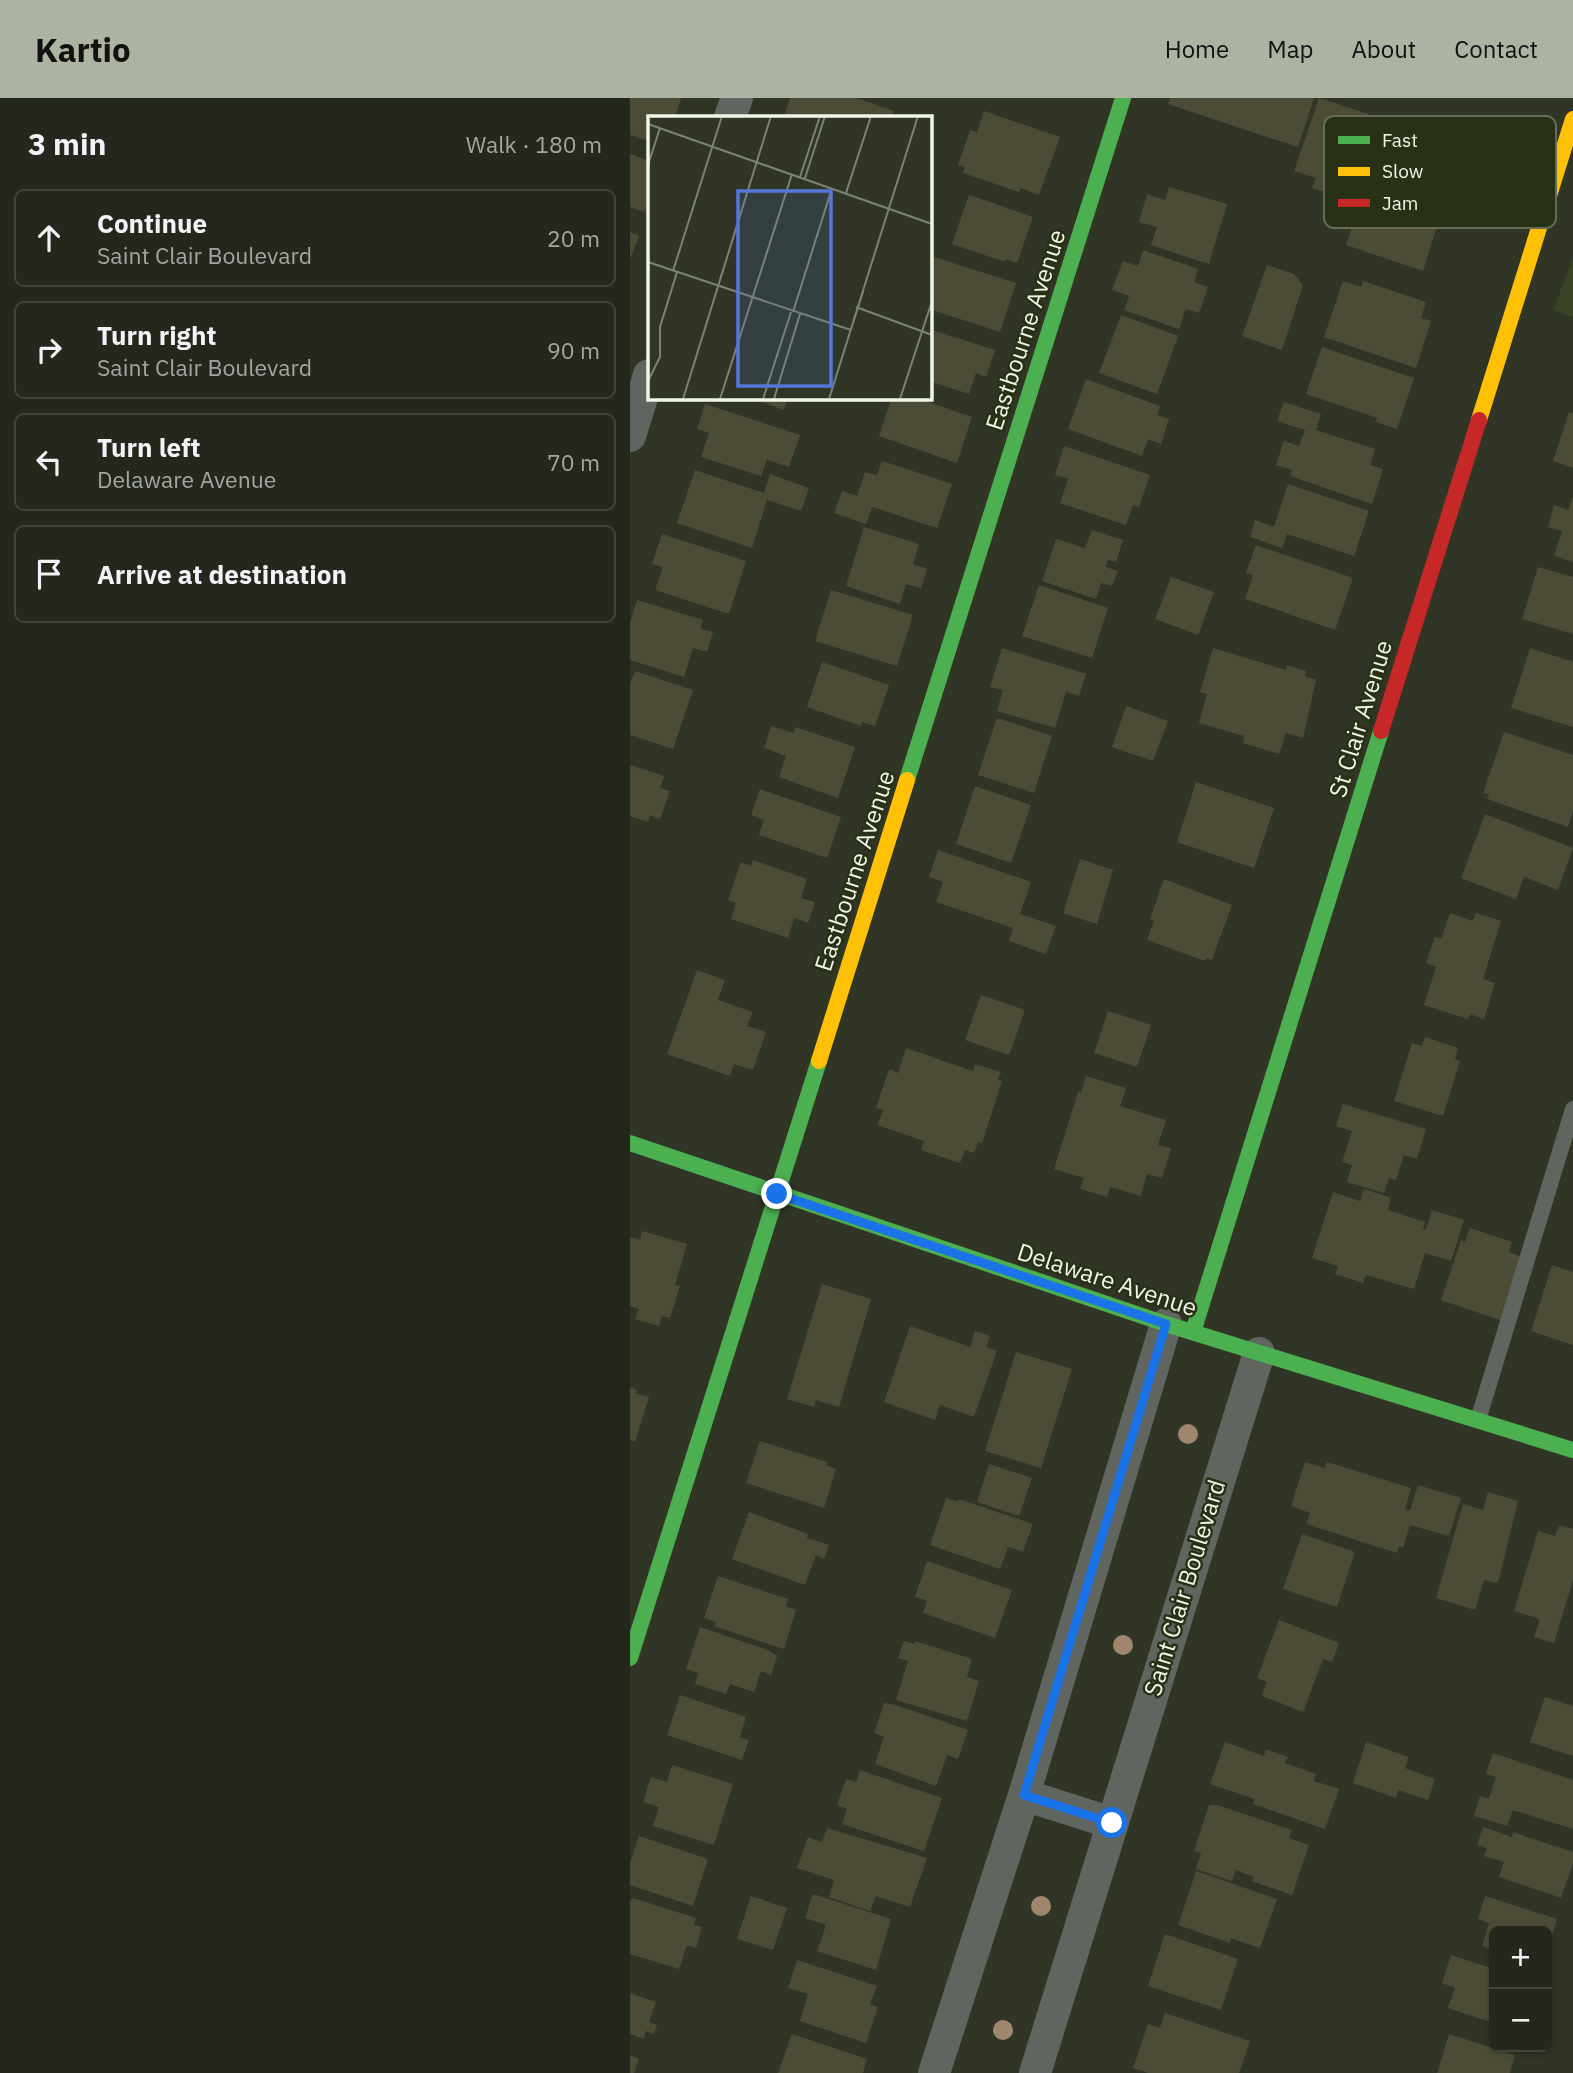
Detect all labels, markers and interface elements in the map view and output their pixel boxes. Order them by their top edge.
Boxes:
text: Kartio [35,28,131,71]
text: Home [1165,33,1229,65]
text: Map [1267,33,1313,65]
text: About [1351,33,1416,65]
text: Contact [1454,33,1538,65]
inset map [648,116,931,399]
legend [1324,116,1556,228]
text: 3 min [28,124,106,163]
text: Fast [1382,128,1418,152]
text: Walk · 180 m [466,129,602,159]
text: Slow [1382,159,1423,183]
text: Jam [1382,191,1418,215]
text: Continue [97,206,207,240]
icon: ahead [30,219,68,257]
text: 20 m [547,223,600,253]
street label: Eastbourne Avenue [978,225,1073,434]
text: Saint Clair Boulevard [97,240,312,270]
text: Turn right [97,318,216,352]
icon: right [30,331,68,369]
text: 90 m [547,335,600,365]
text: Saint Clair Boulevard [97,352,312,382]
text: Turn left [97,430,200,464]
icon: left [30,443,68,481]
text: 70 m [547,447,600,477]
text: Delaware Avenue [97,464,276,494]
icon: arrive [30,555,68,593]
text: Arrive at destination [97,557,347,591]
street label: St Clair Avenue [1321,636,1399,801]
street label: Eastbourne Avenue [807,766,902,975]
route end [761,1178,792,1209]
street label: Delaware Avenue [1013,1235,1201,1323]
street label: Saint Clair Boulevard [1136,1476,1232,1700]
route start [1096,1807,1127,1838]
map controls [1489,1926,1552,2052]
button: + [1489,1926,1552,1989]
button: − [1489,1989,1552,2052]

